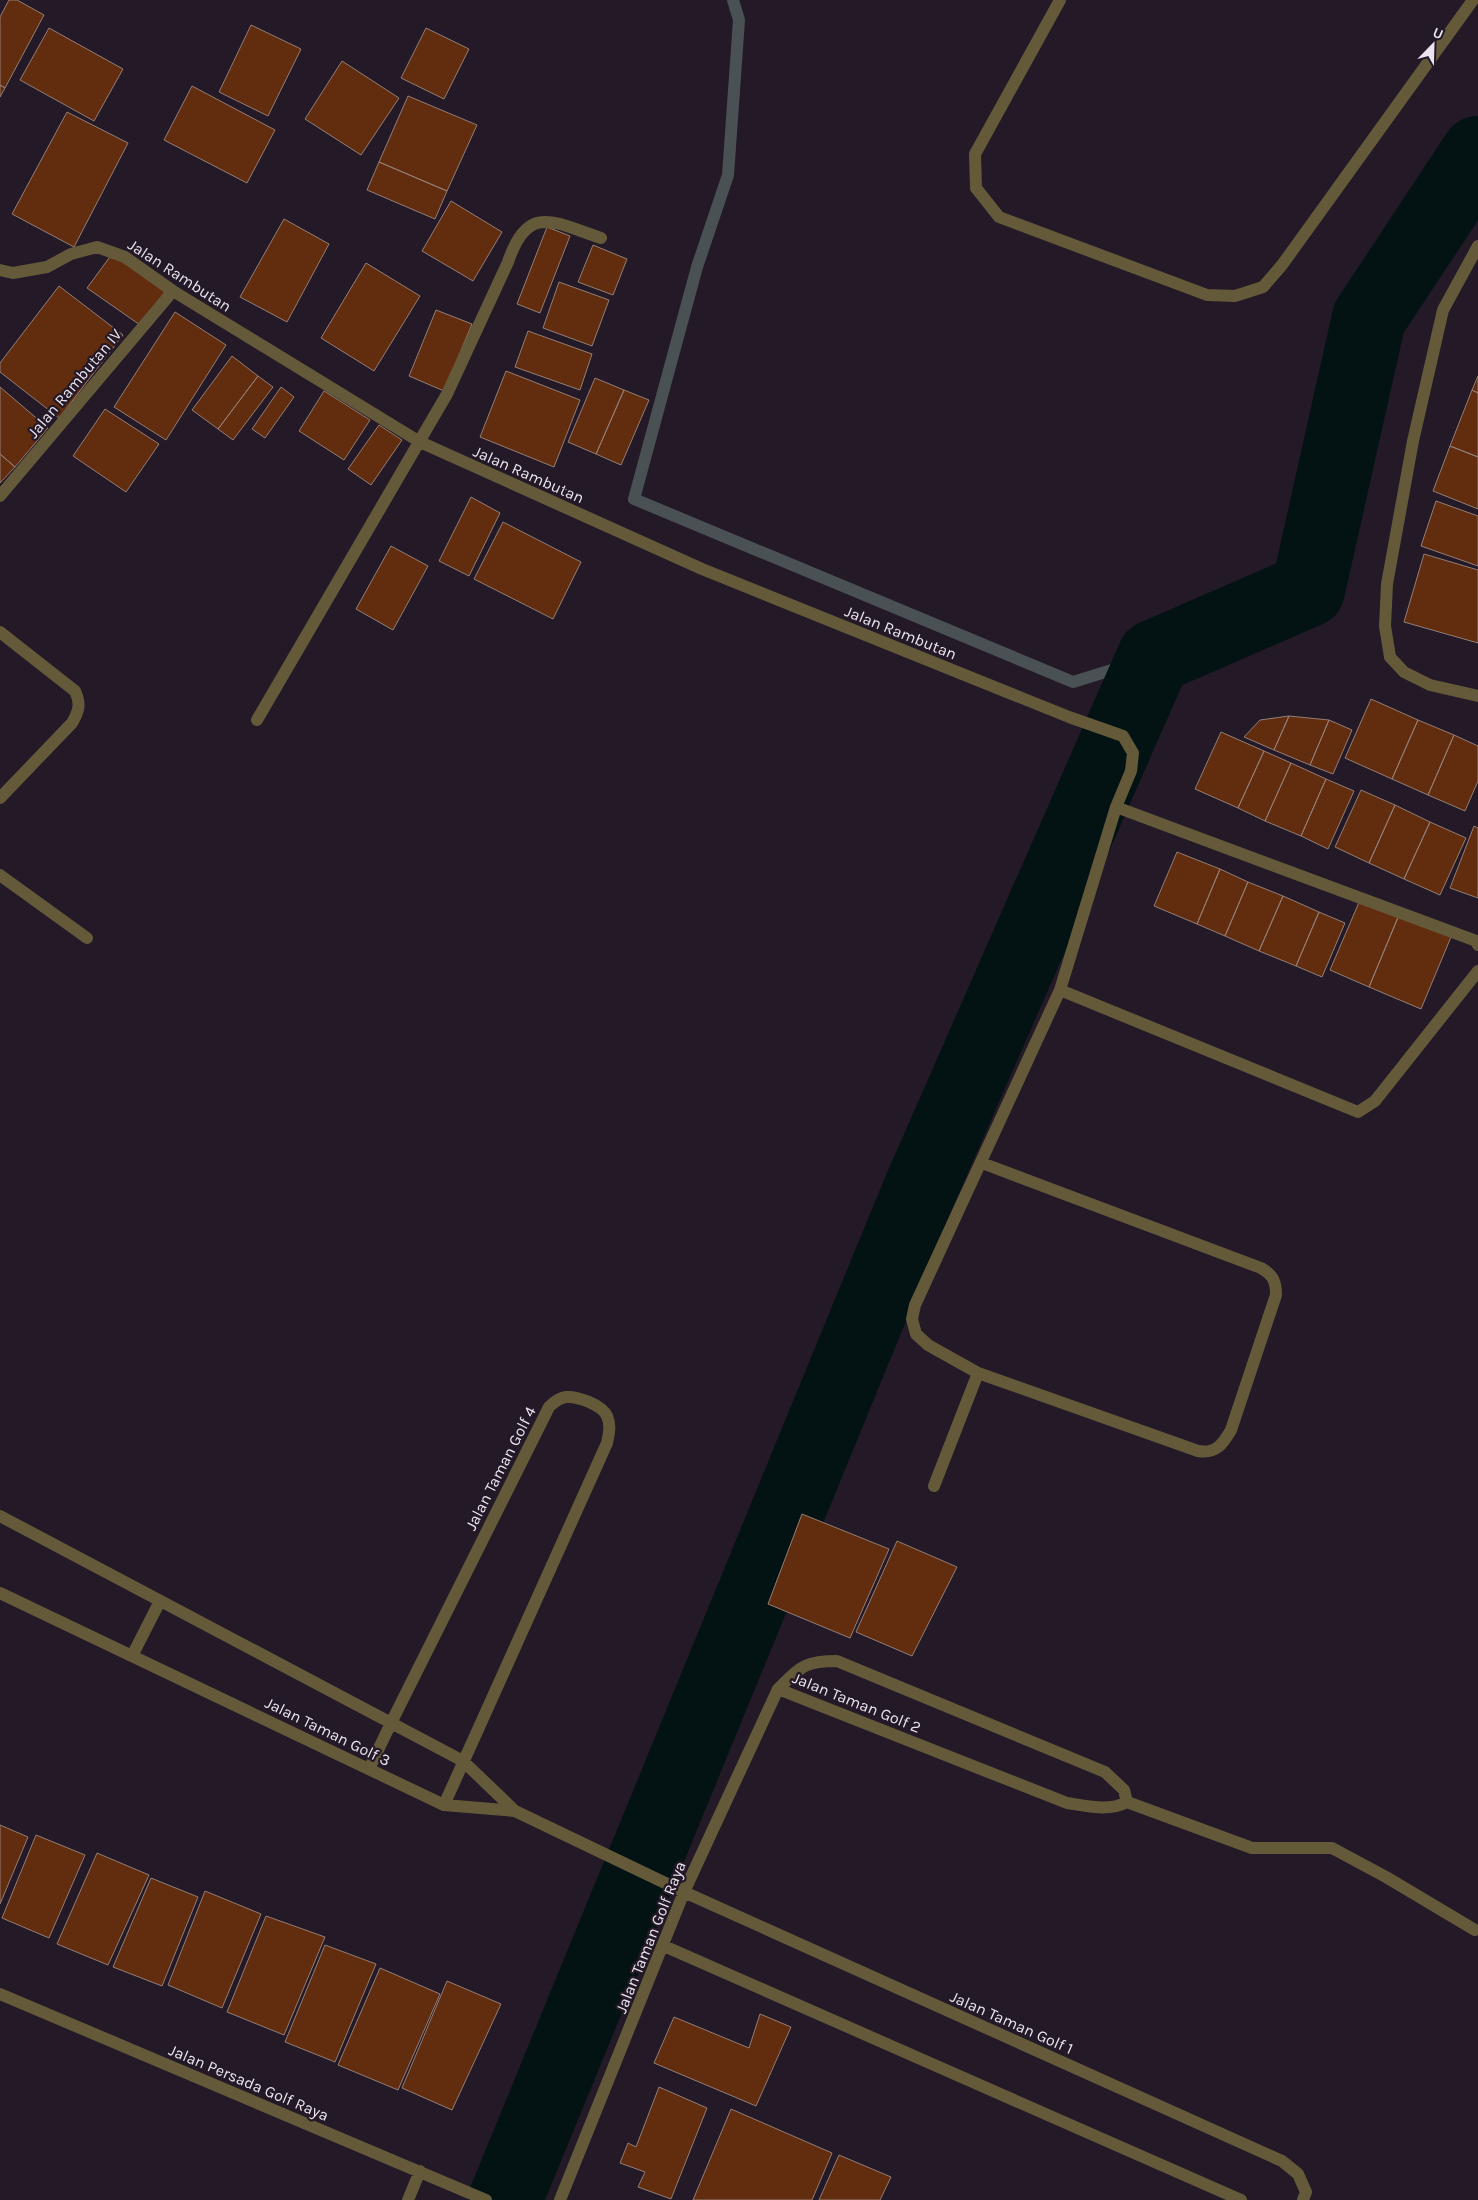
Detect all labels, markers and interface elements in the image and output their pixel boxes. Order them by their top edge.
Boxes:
north arrow [1408,20,1458,70]
text: U [1430,24,1446,43]
street label: Jalan Rambutan [125,235,235,316]
street label: Jalan Rambutan IV [23,325,126,442]
street label: Jalan Rambutan [470,442,587,507]
street label: Jalan Rambutan [842,601,960,664]
street label: Jalan Taman Golf 4 [461,1403,540,1533]
street label: Jalan Taman Golf 2 [790,1668,924,1737]
street label: Jalan Taman Golf 3 [262,1693,393,1770]
street label: Jalan Taman Golf Raya [611,1858,690,2016]
street label: Jalan Taman Golf 1 [947,1987,1076,2058]
street label: Jalan Persada Golf Raya [166,2040,332,2125]

